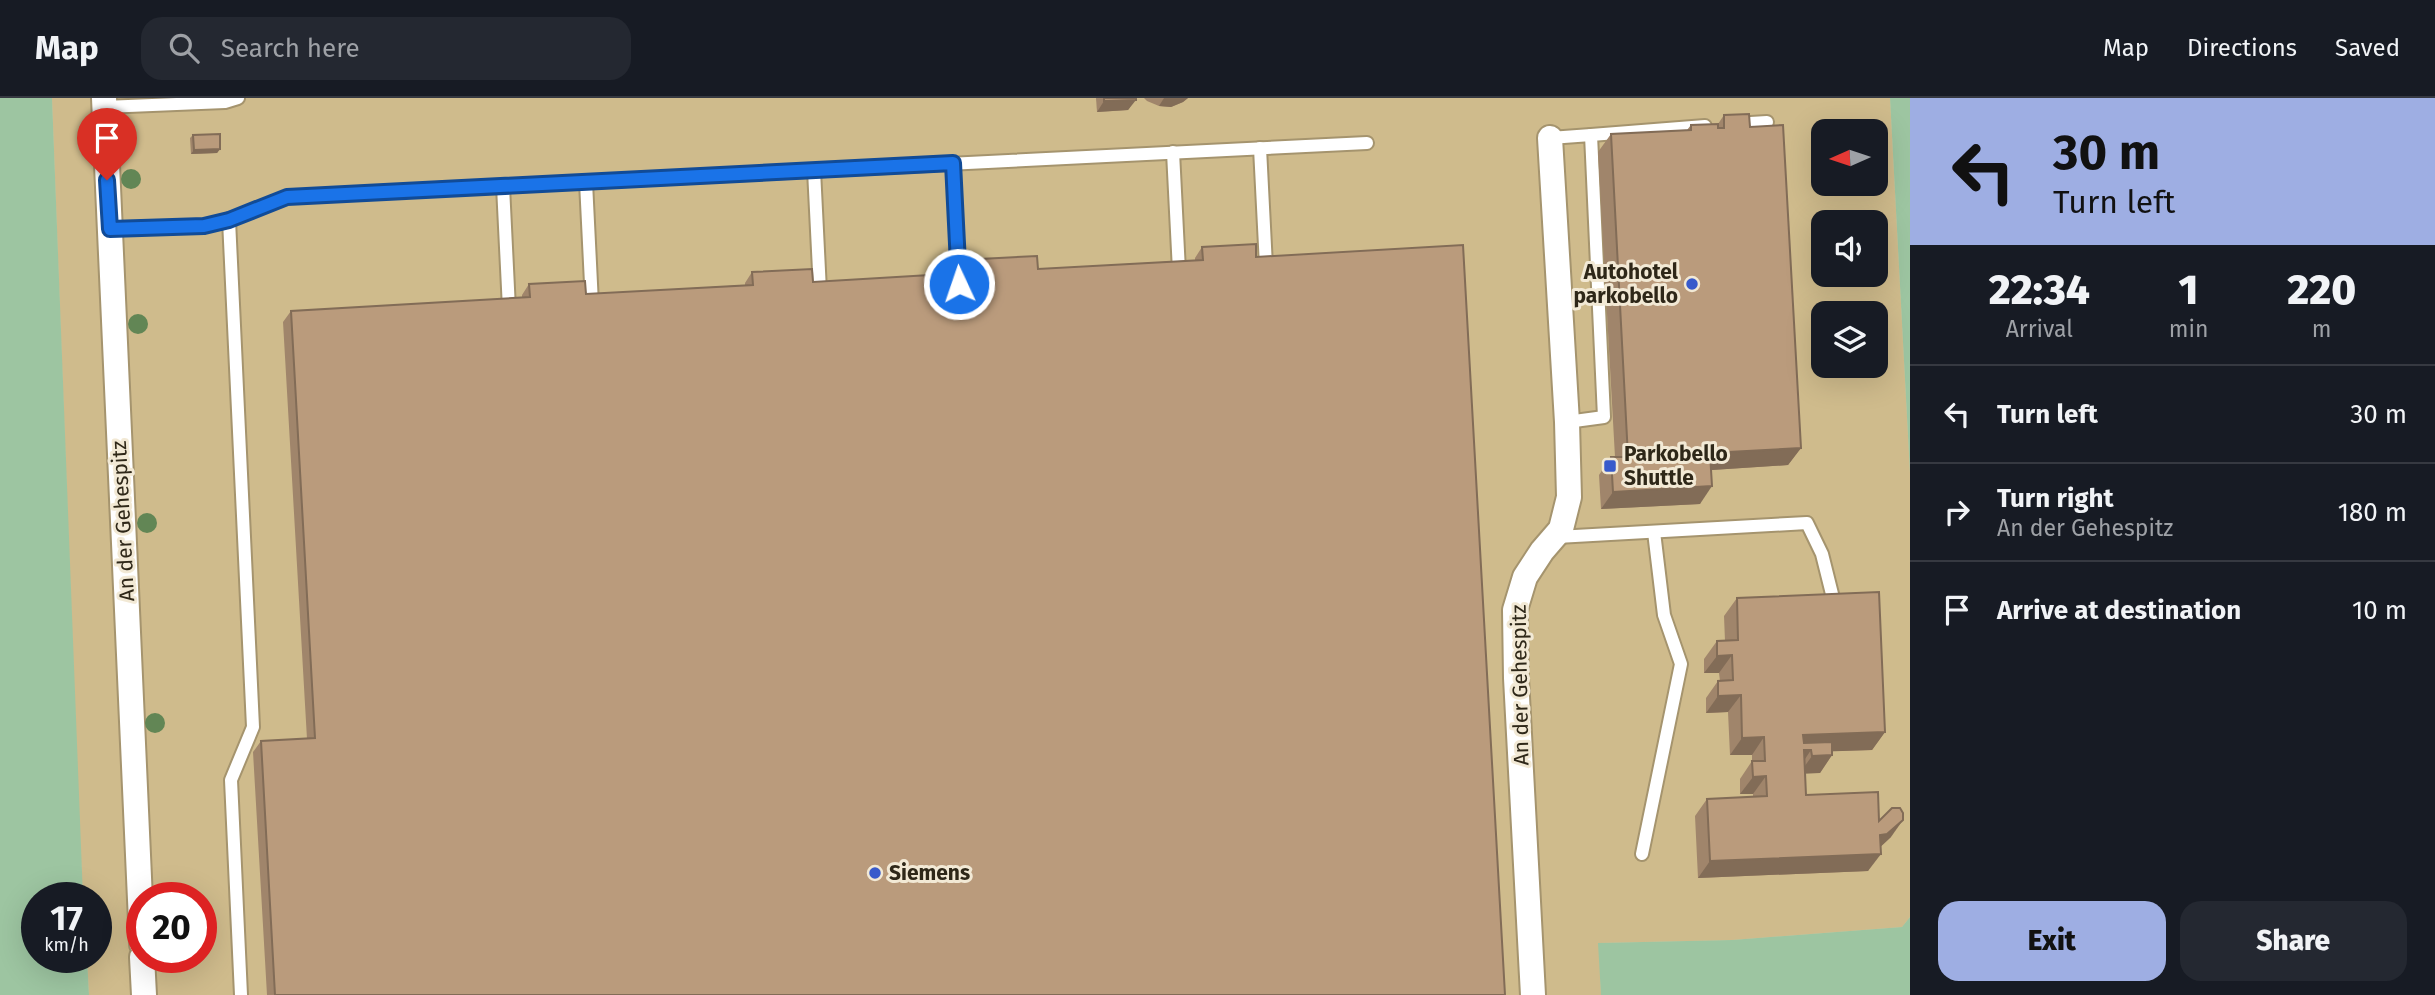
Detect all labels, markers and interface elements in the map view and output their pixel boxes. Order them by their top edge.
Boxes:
search box [141,17,631,80]
text: Map [35,28,99,68]
icon: search [165,29,203,67]
text: Search here [221,33,360,64]
text: Map [2103,34,2149,62]
text: Directions [2187,34,2297,62]
text: Saved [2335,34,2400,62]
pin [77,108,137,180]
icon: arrive [88,119,126,157]
north arrow [1811,119,1888,196]
map controls [1811,119,1888,378]
text: 30 m [2053,123,2160,182]
icon: left [1938,126,2029,217]
text: Turn left [2053,183,2175,221]
button: sound [1811,210,1888,287]
position arrow [922,247,996,321]
place label: Autohotel parkobello [1573,259,1679,309]
text: 22:34 [1989,265,2090,315]
text: 1 [2179,265,2198,315]
text: 220 [2287,265,2356,315]
marker: Autohotel parkobello [1684,276,1700,292]
button: layers [1811,301,1888,378]
text: Arrival [2006,315,2073,343]
text: min [2169,315,2208,343]
text: m [2312,315,2332,343]
icon: left [1938,395,1976,433]
text: Turn left [1997,399,2098,430]
text: 30 m [2350,399,2407,430]
street label: An der Gehespitz [106,440,140,602]
place label: Parkobello Shuttle [1624,441,1728,491]
marker: Parkobello Shuttle [1602,458,1618,474]
text: Turn right [1997,483,2114,514]
icon: right [1938,493,1976,531]
text: 180 m [2338,497,2407,528]
text: An der Gehespitz [1997,514,2173,542]
icon: arrive [1938,591,1976,629]
text: Arrive at destination [1997,595,2241,626]
text: 10 m [2352,595,2407,626]
street label: An der Gehespitz [1506,604,1534,766]
place label: Siemens [889,860,970,886]
marker: Siemens [867,865,883,881]
speed limit sign: 20 [126,882,217,973]
text: 17 [50,897,83,939]
button: Exit [1938,901,2166,981]
button: Share [2180,901,2407,981]
text: km/h [44,934,89,956]

